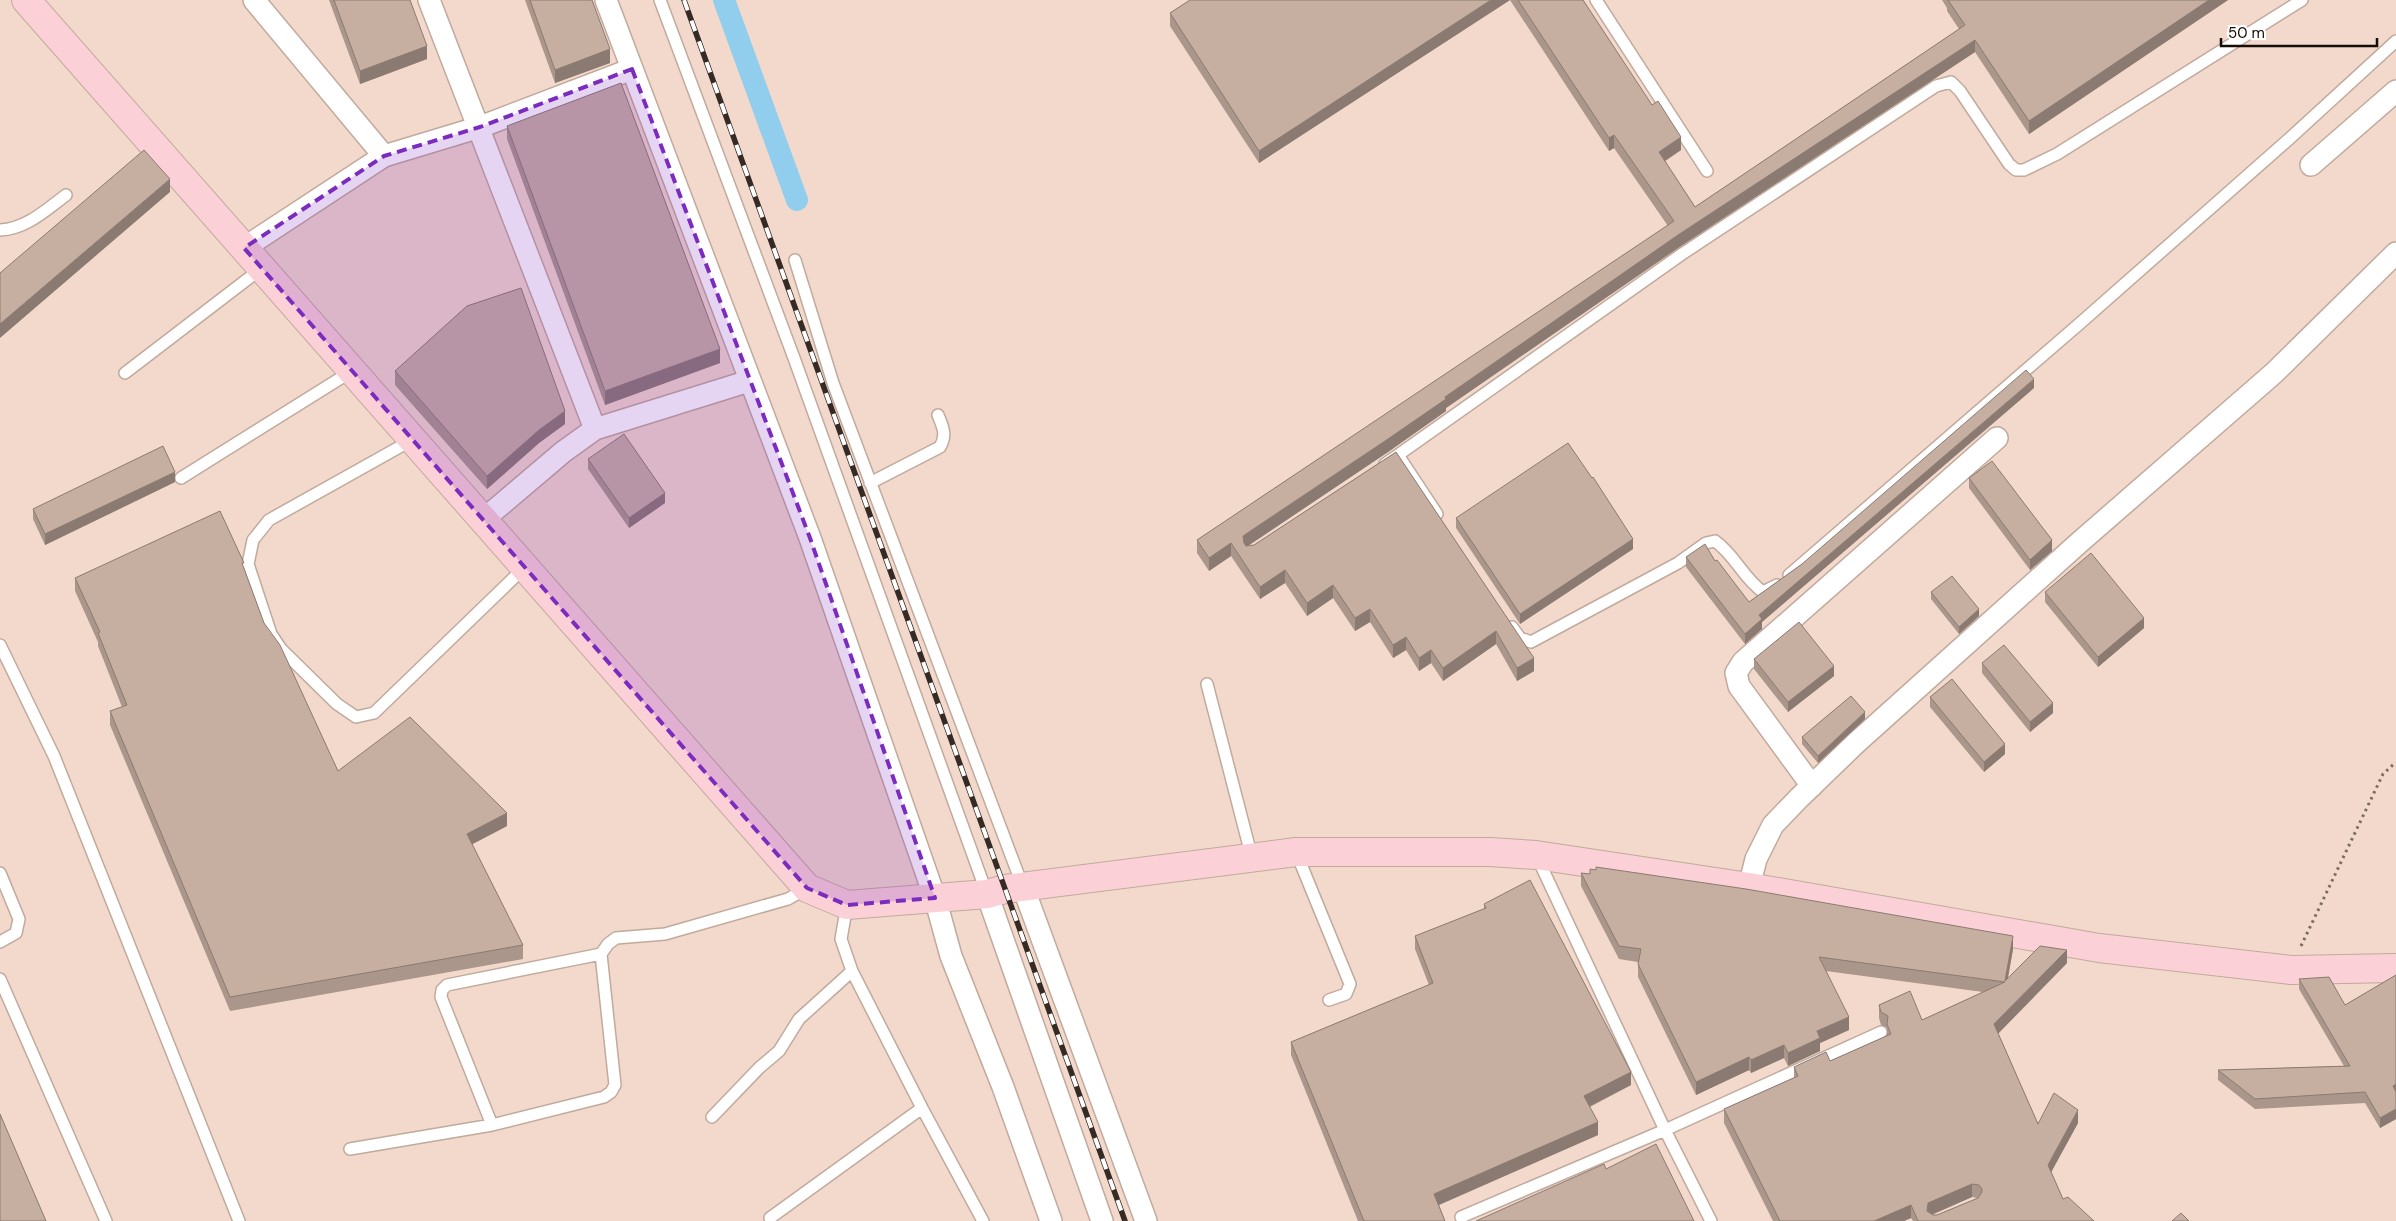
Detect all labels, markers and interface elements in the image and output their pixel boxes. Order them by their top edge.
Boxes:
scale bar [2221,15,2377,47]
text: 50 m [2228,23,2265,43]

